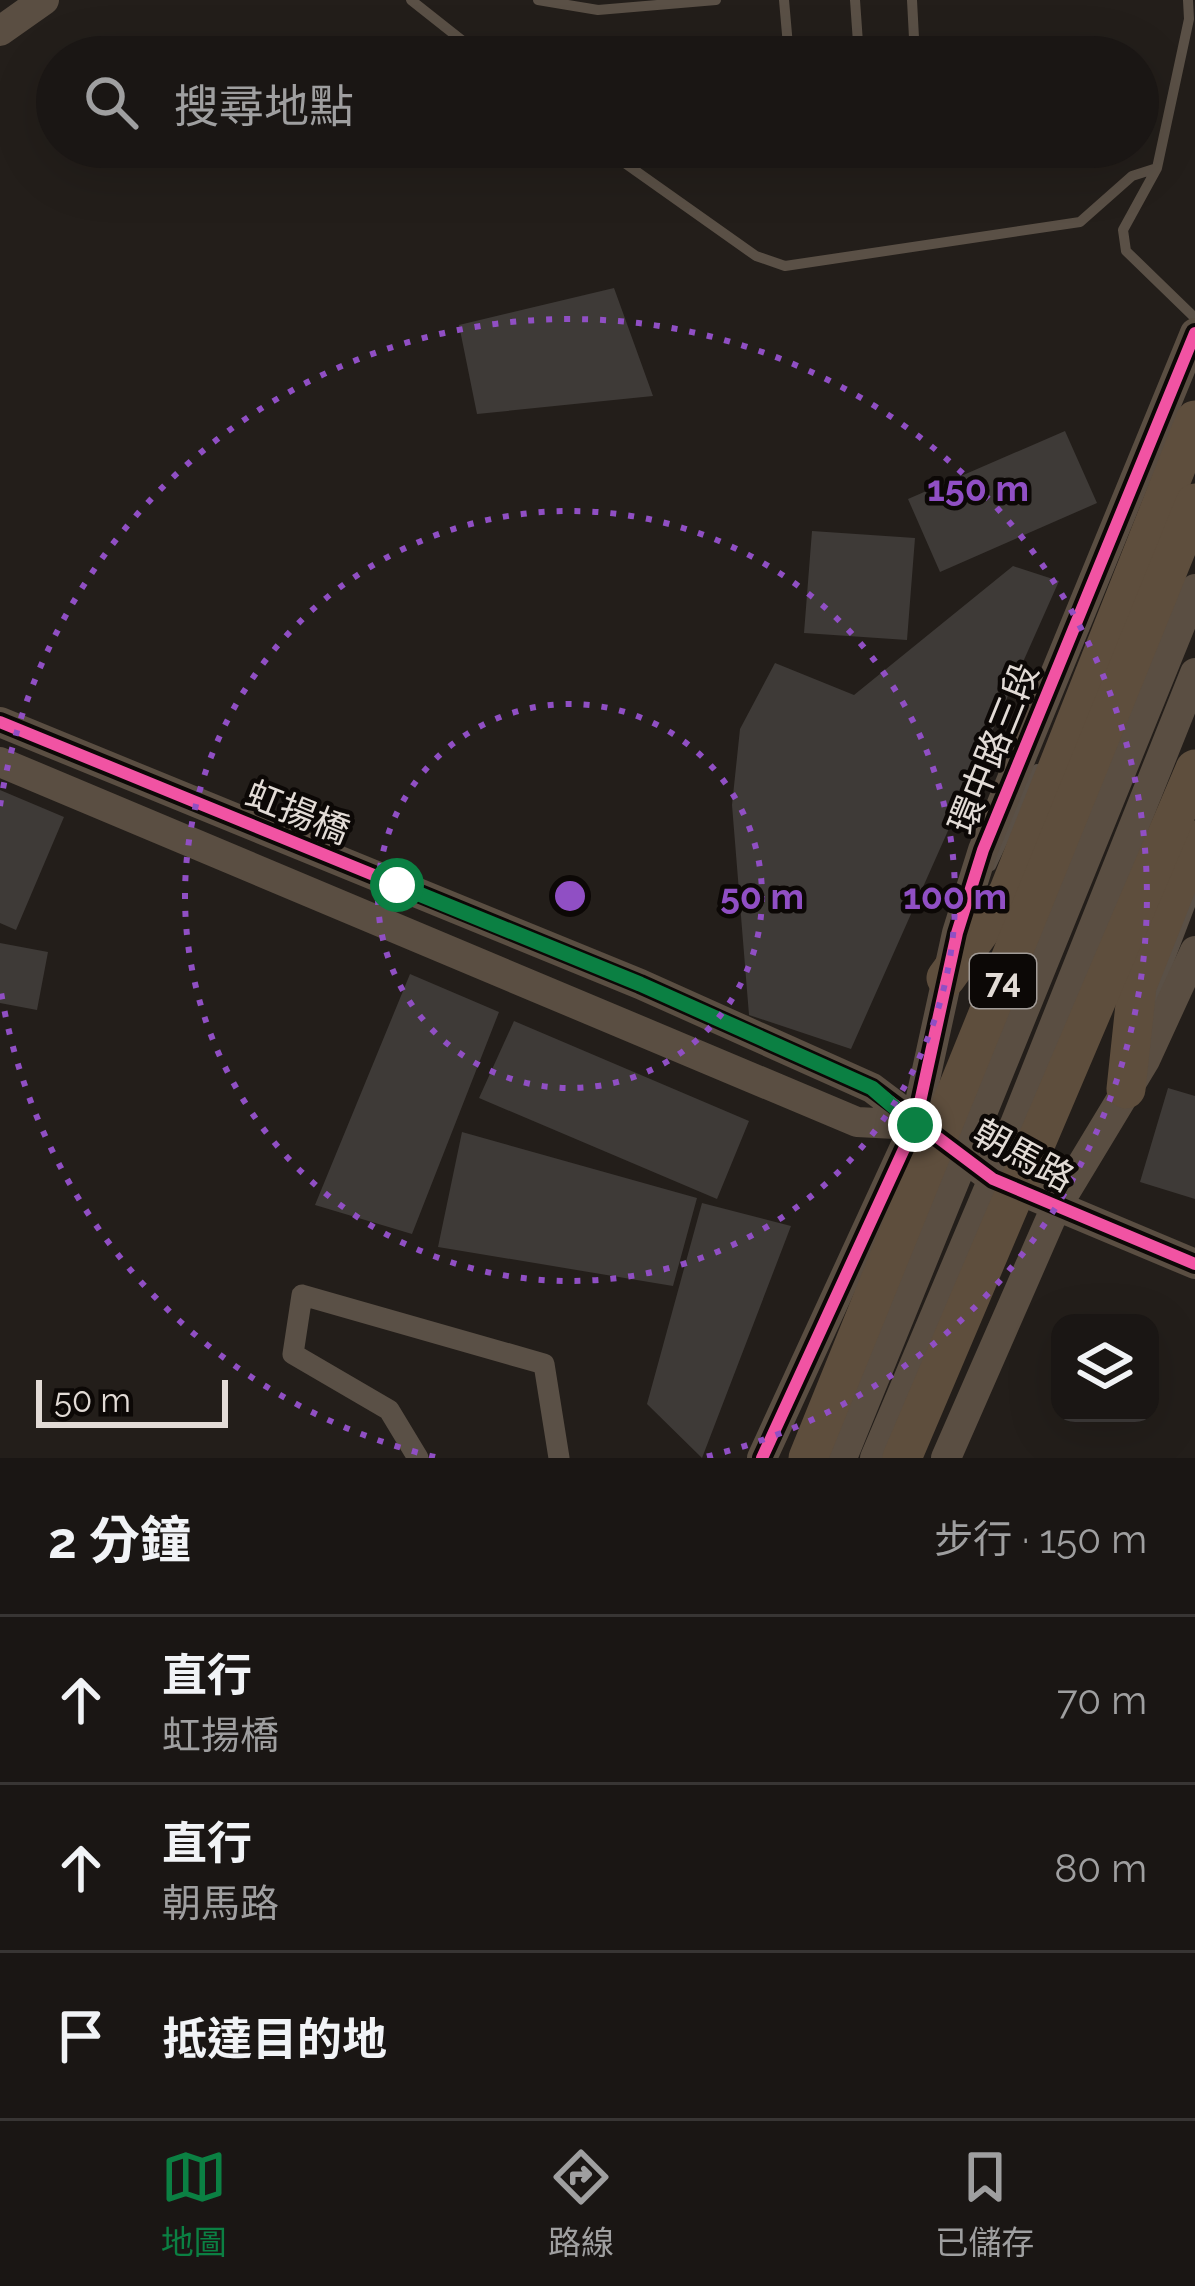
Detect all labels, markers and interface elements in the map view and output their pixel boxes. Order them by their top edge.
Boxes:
search box [36,36,1159,168]
icon: search [78,69,144,135]
text: 搜尋地點 [174,80,354,133]
text: 150 m [927,467,1029,509]
street label: 環中路三段 [940,657,1046,839]
street label: 虹揚橋 [240,772,356,852]
route start [370,858,424,912]
centre of rings [549,875,591,917]
text: 50 m [720,875,804,917]
text: 100 m [903,875,1007,917]
road number: 74 [970,954,1036,1008]
route end [888,1098,942,1152]
street label: 朝馬路 [967,1110,1081,1200]
map controls [1051,1314,1159,1422]
button: layers [1051,1314,1159,1422]
scale bar [36,1374,228,1427]
text: 50 m [54,1381,131,1420]
text: 2 分鐘 [48,1510,191,1570]
text: 步行 · 150 m [934,1516,1147,1562]
text: 直行 [162,1649,252,1702]
icon: ahead [48,1667,114,1733]
text: 70 m [1057,1677,1147,1723]
text: 虹揚橋 [162,1712,279,1758]
text: 直行 [162,1817,252,1870]
icon: ahead [48,1835,114,1901]
text: 80 m [1054,1845,1147,1891]
text: 朝馬路 [162,1880,279,1926]
icon: arrive [48,2003,114,2069]
text: 抵達目的地 [162,2013,387,2066]
tab: 地圖 [161,2144,227,2264]
tab: 路線 [548,2144,614,2264]
tab: 已儲存 [935,2144,1034,2264]

